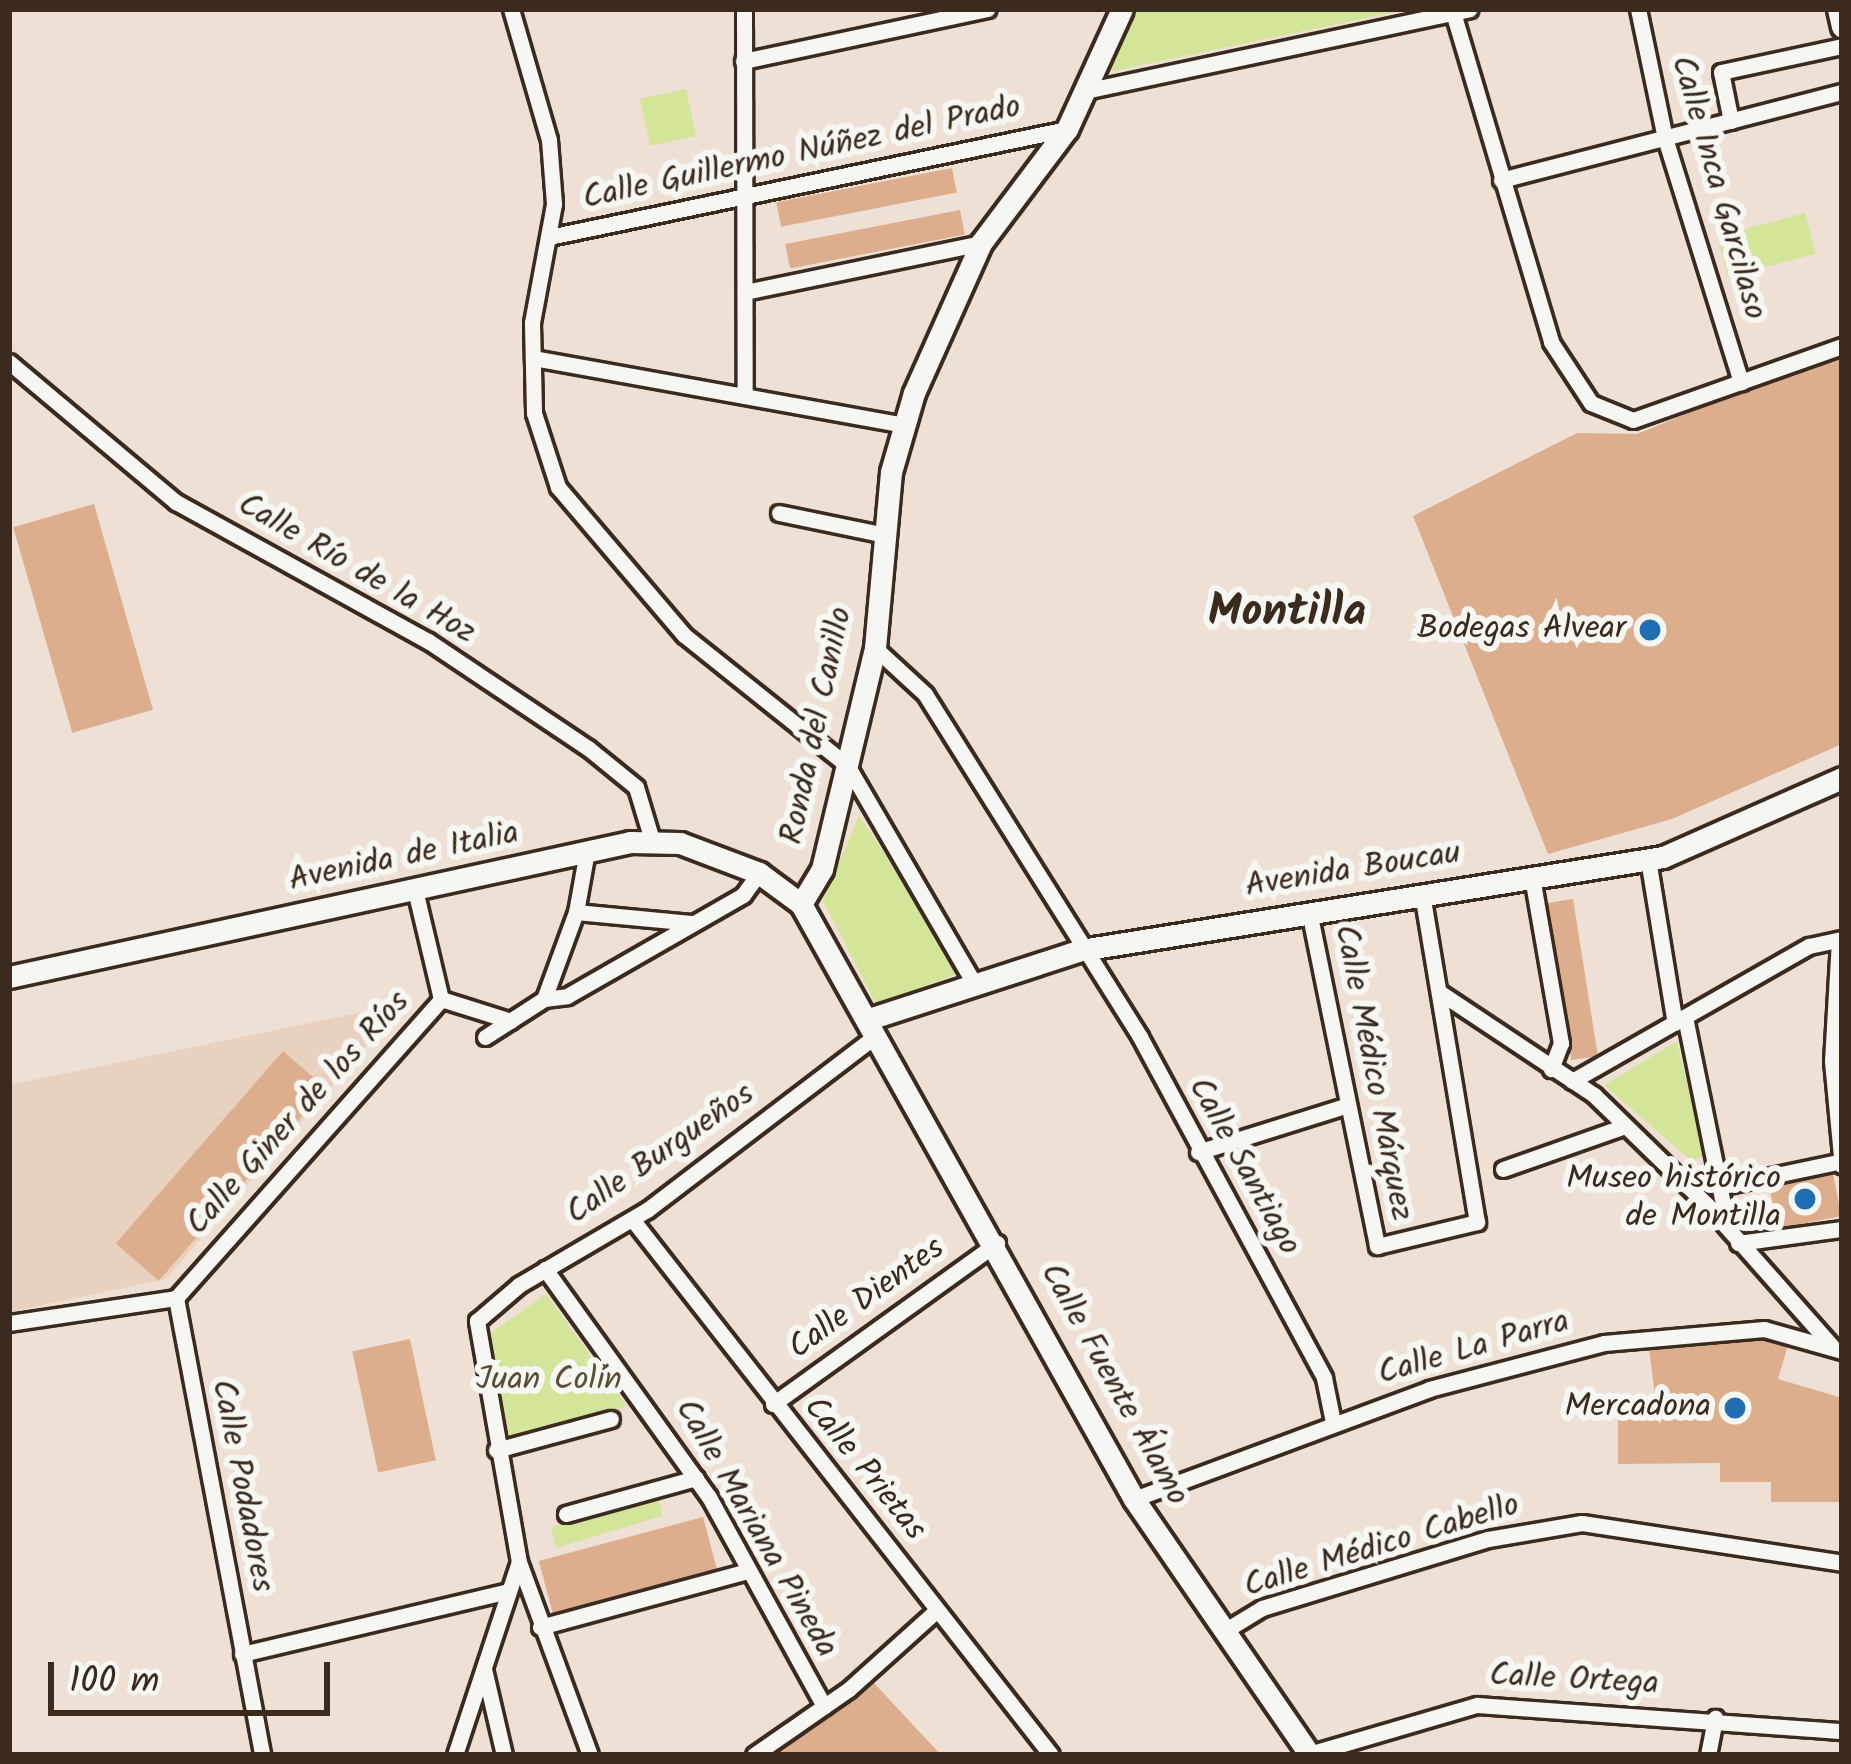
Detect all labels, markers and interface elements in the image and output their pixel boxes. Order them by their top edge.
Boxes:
street label: Calle Inca Garcilaso [1660,52,1774,324]
street label: Calle Guillermo Núñez del Prado [580,88,1024,220]
street label: Calle Río de la Hoz [230,486,482,654]
district label: Montilla [1208,587,1366,641]
street label: Ronda del Canillo [774,604,862,848]
place label: Bodegas Alvear [1417,610,1626,650]
marker: Bodegas Alvear [1637,617,1663,643]
street label: Avenida de Italia [285,814,523,902]
street label: Avenida Boucau [1243,834,1463,908]
street label: Calle Médico Márquez [1324,922,1420,1224]
street label: Calle Giner de los Ríos [179,984,419,1244]
street label: Calle Santiago [1178,1071,1308,1263]
street label: Calle Burgueños [559,1076,763,1234]
place label: Museo histórico de Montilla [1566,1160,1781,1238]
marker: Museo histórico de Montilla [1792,1186,1818,1212]
street label: Calle Dientes [781,1229,953,1369]
street label: Calle Fuente Álamo [1030,1257,1196,1513]
street label: Calle La Parra [1374,1303,1574,1395]
park label: Juan Colín [476,1361,622,1401]
street label: Calle Podadores [201,1376,281,1596]
place label: Mercadona [1565,1388,1711,1428]
street label: Calle Prietas [794,1389,934,1549]
street label: Calle Mariana Pineda [665,1393,845,1665]
marker: Mercadona [1722,1395,1748,1421]
street label: Calle Médico Cabello [1240,1486,1524,1608]
scale bar [54,1638,336,1712]
text: 100 m [69,1654,159,1711]
street label: Calle Ortega [1488,1657,1660,1705]

